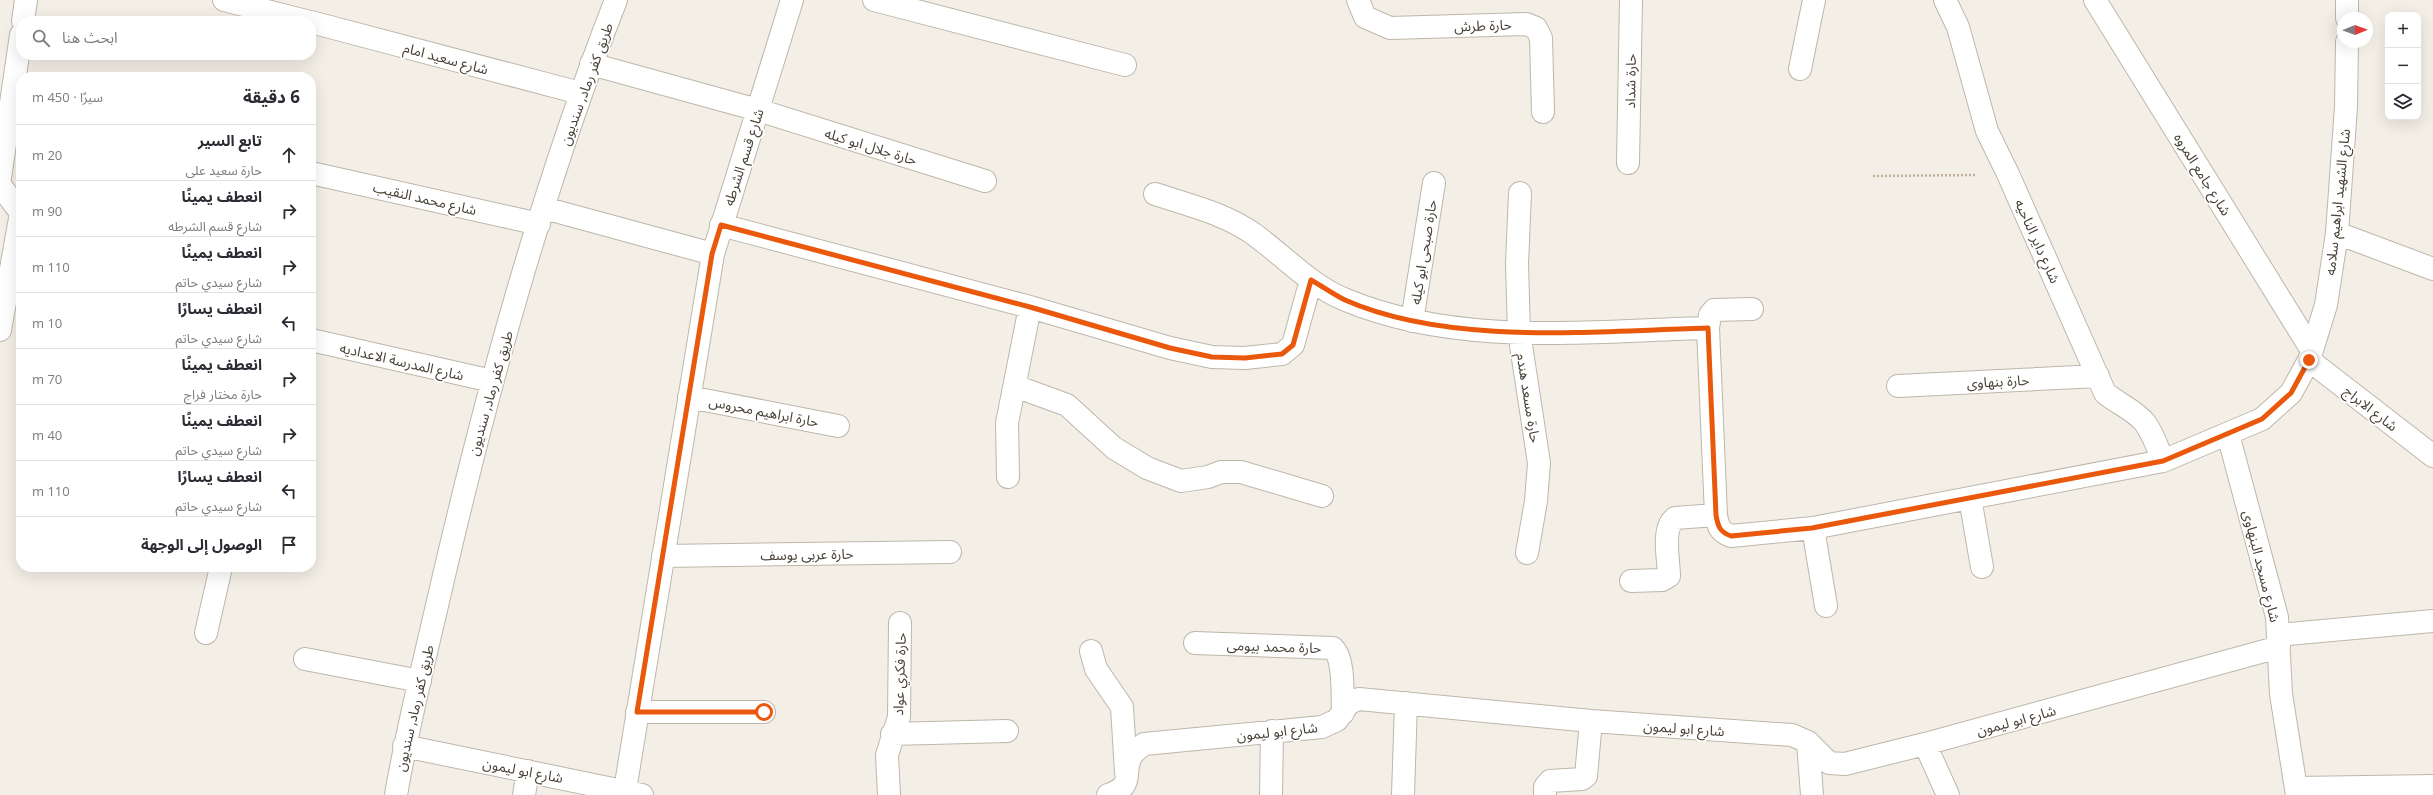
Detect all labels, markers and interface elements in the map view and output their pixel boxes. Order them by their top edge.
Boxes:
north arrow [2337,12,2373,48]
map controls [2385,12,2421,120]
button: + [2385,12,2421,48]
street label: حارة طرش [1454,14,1512,36]
search box [16,16,316,60]
street label: طريق كفر رماد, سنديون [555,20,618,148]
icon: search [30,27,52,49]
text: ابحث هنا [62,27,118,47]
street label: شارع سعيد امام [401,38,491,80]
button: − [2385,48,2421,84]
street label: حارة شداد [1620,54,1640,108]
button: layers [2385,84,2421,120]
text: 6 دقيقة [243,85,300,108]
text: سيرًا · 450 m [32,88,103,106]
street label: شارع قسم الشرطه [718,106,770,209]
street label: حارة جلال ابو كيله [823,123,919,169]
street label: شارع الشهيد ابراهيم سلامه [2320,128,2356,276]
street label: شارع جامع المروه [2168,129,2236,220]
text: تابع السير [198,130,262,150]
icon: ahead [278,144,300,166]
text: 20 m [32,146,62,164]
text: حارة سعيد على [186,161,262,179]
street label: شارع محمد النقيب [371,177,479,221]
text: انعطف يمينًا [181,186,262,206]
street label: شارع داير الناحيه [2009,196,2065,287]
street label: حارة صبحى ابو كيله [1405,198,1441,306]
icon: right [278,200,300,222]
text: 90 m [32,202,62,220]
text: شارع قسم الشرطه [168,217,262,235]
text: انعطف يمينًا [181,242,262,262]
icon: right [278,256,300,278]
text: 110 m [32,258,70,276]
text: شارع سيدي حاتم [175,273,262,291]
text: انعطف يسارًا [178,298,262,318]
icon: left [278,312,300,334]
text: 10 m [32,314,62,332]
street label: طريق كفر رماد, سنديون [463,328,518,458]
text: شارع سيدي حاتم [175,329,262,347]
street label: شارع المدرسة الاعداديه [338,338,466,386]
route end [2300,351,2318,369]
street label: حارة مسعد هندم [1511,352,1545,445]
text: انعطف يمينًا [181,354,262,374]
icon: right [278,368,300,390]
text: 70 m [32,370,62,388]
street label: حارة بنهاوى [1966,370,2030,392]
street label: شارع الابراج [2339,381,2402,437]
text: حارة مختار فراج [184,385,262,403]
street label: حارة ابراهيم محروس [707,391,821,433]
text: انعطف يمينًا [181,410,262,430]
icon: right [278,424,300,446]
text: 40 m [32,426,62,444]
text: شارع سيدي حاتم [175,441,262,459]
text: انعطف يسارًا [178,466,262,486]
icon: left [278,480,300,502]
text: 110 m [32,482,70,500]
text: شارع سيدي حاتم [175,497,262,515]
street label: شارع مسجد البنهاوى [2237,508,2285,625]
text: الوصول إلى الوجهة [141,534,262,554]
icon: arrive [278,534,300,556]
street label: حارة عربى يوسف [760,544,854,564]
street label: حارة فكري عواد [888,632,912,716]
street label: حارة محمد بيومى [1226,635,1322,657]
street label: طريق كفر رماد, سنديون [390,643,439,773]
street label: شارع ابو ليمون [1974,700,2058,742]
route start [755,703,773,721]
street label: شارع ابو ليمون [1643,716,1725,742]
street label: شارع ابو ليمون [1236,717,1319,747]
street label: شارع ابو ليمون [481,753,565,789]

